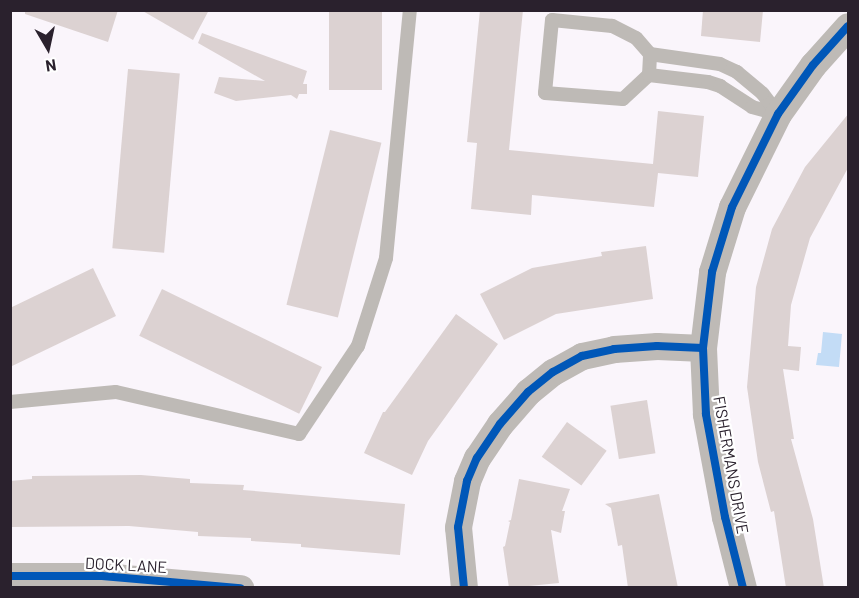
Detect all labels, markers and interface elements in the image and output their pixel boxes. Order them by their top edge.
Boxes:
north arrow [18,18,78,78]
text: N [44,56,58,76]
street label: FISHERMANS DRIVE [709,395,753,535]
street label: DOCK LANE [84,553,168,577]

